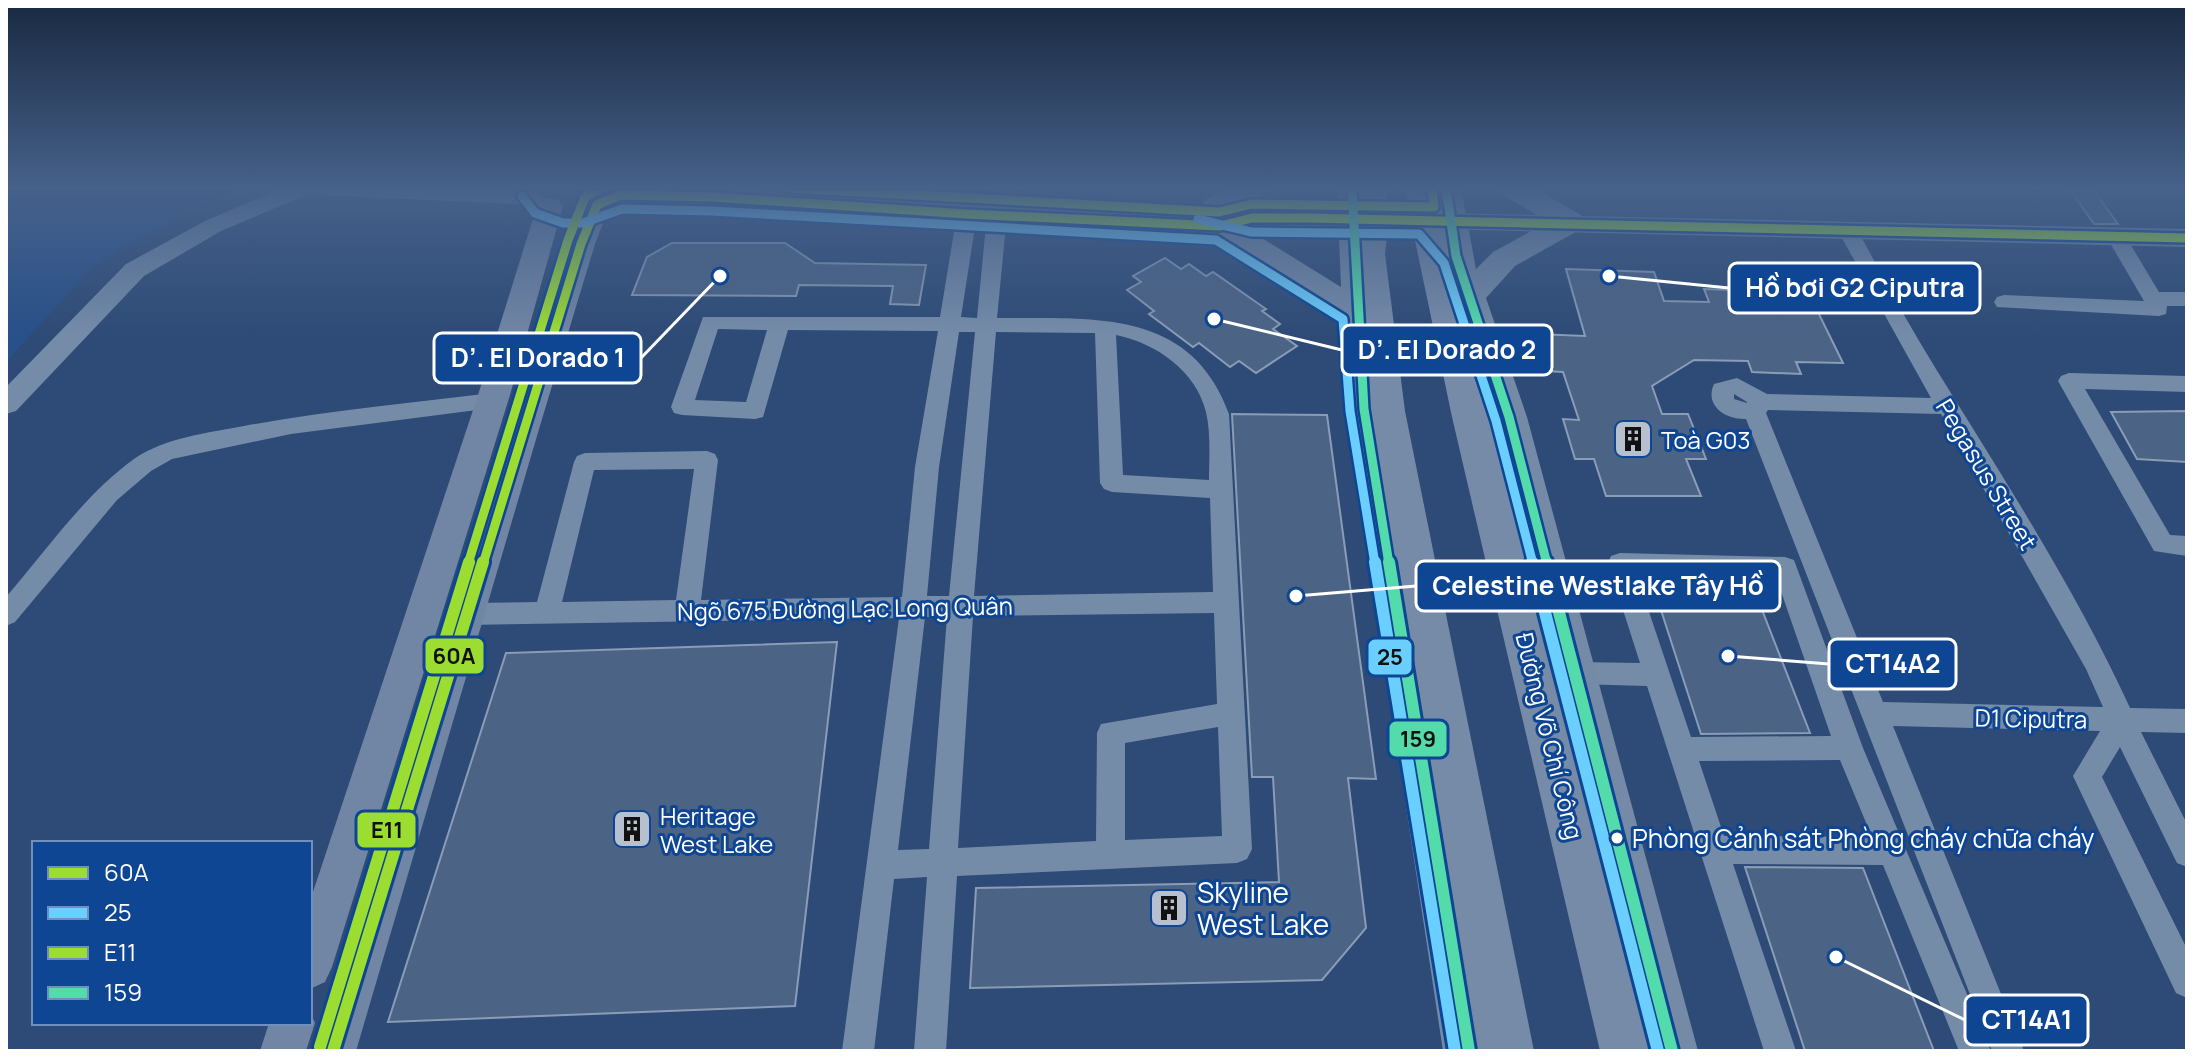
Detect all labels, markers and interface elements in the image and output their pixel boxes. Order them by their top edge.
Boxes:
callout: Hồ bơi G2 Ciputra [1729,263,1980,313]
text: Hồ bơi G2 Ciputra [1745,269,1965,305]
callout: D’. El Dorado 2 [1342,325,1552,375]
text: D’. El Dorado 2 [1358,331,1536,367]
callout: D’. El Dorado 1 [434,333,641,383]
text: D’. El Dorado 1 [451,339,625,375]
street label: Pegasus Street [1929,392,2045,556]
building icon: Toà G03 [1612,418,1654,460]
place label: Toà G03 [1661,423,1751,456]
callout: Celestine Westlake Tây Hồ [1416,561,1780,611]
text: Celestine Westlake Tây Hồ [1432,567,1764,603]
street label: Ngõ 675 Đường Lạc Long Quân [677,589,1013,627]
street label: Đường Võ Chí Công [1508,629,1592,843]
line badge: 60A [424,637,485,675]
line badge: 25 [1367,638,1413,676]
callout: CT14A2 [1829,639,1956,689]
text: 60A [433,641,476,671]
text: 25 [1377,642,1403,672]
text: CT14A2 [1846,645,1940,681]
street label: D1 Ciputra [1974,701,2088,735]
line badge: 159 [1388,720,1448,758]
text: 159 [1400,724,1436,754]
place label: Heritage West Lake [660,799,773,860]
building icon: Heritage West Lake [611,808,653,850]
line badge: E11 [356,811,417,849]
text: E11 [371,815,403,845]
place label: Phòng Cảnh sát Phòng cháy chữa cháy [1632,820,2095,856]
marker: Phòng Cảnh sát Phòng cháy chữa cháy [1609,830,1625,846]
legend [32,841,312,1025]
text: 60A [104,855,149,888]
place label: Skyline West Lake [1197,873,1329,943]
building icon: Skyline West Lake [1148,887,1190,929]
text: 25 [104,895,132,928]
text: E11 [104,935,136,968]
text: 159 [104,975,142,1008]
callout: CT14A1 [1965,995,2088,1045]
text: CT14A1 [1982,1001,2072,1037]

